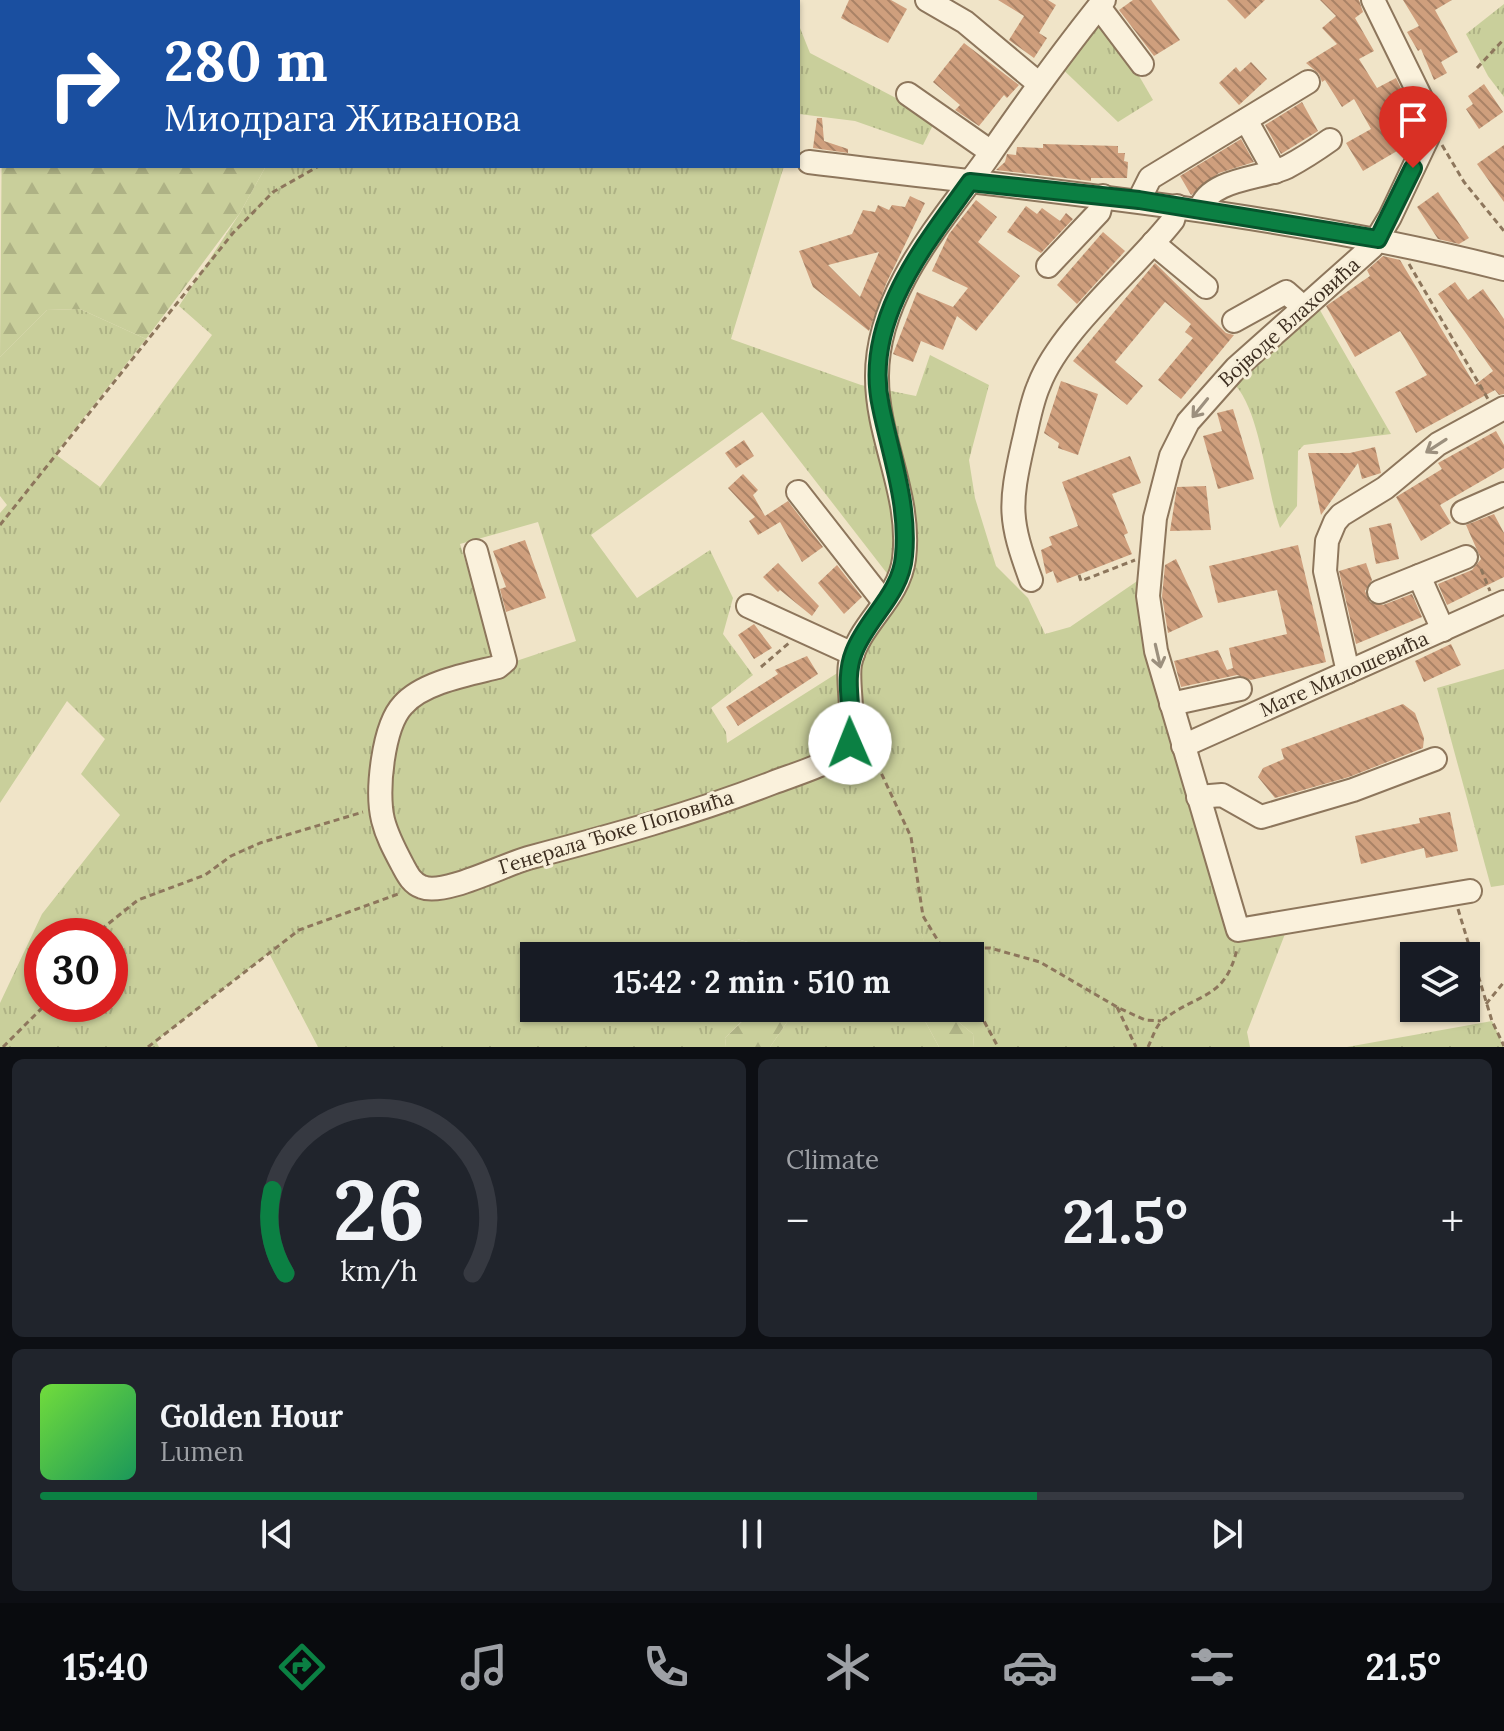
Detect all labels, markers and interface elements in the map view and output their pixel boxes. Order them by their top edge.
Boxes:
text: 280 m [164,25,328,96]
icon: right [32,32,136,136]
pin [1379,86,1447,168]
text: Миодрага Живанова [164,95,521,141]
icon: arrive [1391,98,1435,142]
street label: Војводе Влаховића [1213,252,1364,392]
one-way arrow [1191,397,1208,418]
one-way arrow [1425,439,1448,455]
street label: Мате Милошевића [1256,625,1432,722]
one-way arrow [1151,643,1166,669]
position arrow [808,701,892,785]
street label: Генерала Ђоке Поповића [495,784,736,879]
speed limit sign: 30 [24,918,128,1022]
map controls [1400,942,1480,1022]
button: layers [1400,942,1480,1022]
text: 15:42 · 2 min · 510 m [614,963,890,1001]
text: Climate [786,1143,879,1176]
text: 26 [333,1156,425,1263]
text: 21.5° [1062,1183,1188,1259]
text: − [786,1193,809,1249]
text: + [1441,1193,1464,1249]
text: km/h [340,1252,418,1289]
text: Golden Hour [160,1397,343,1435]
text: Lumen [160,1435,244,1468]
icon: previous [255,1512,299,1556]
icon: pause [730,1512,774,1556]
icon: next [1205,1512,1249,1556]
icon: directions [274,1639,330,1695]
icon: music [456,1639,512,1695]
icon: phone [638,1639,694,1695]
icon: climate [820,1639,876,1695]
icon: car [1002,1639,1058,1695]
icon: filters [1184,1639,1240,1695]
text: 15:40 [63,1644,149,1690]
text: 21.5° [1366,1644,1441,1690]

